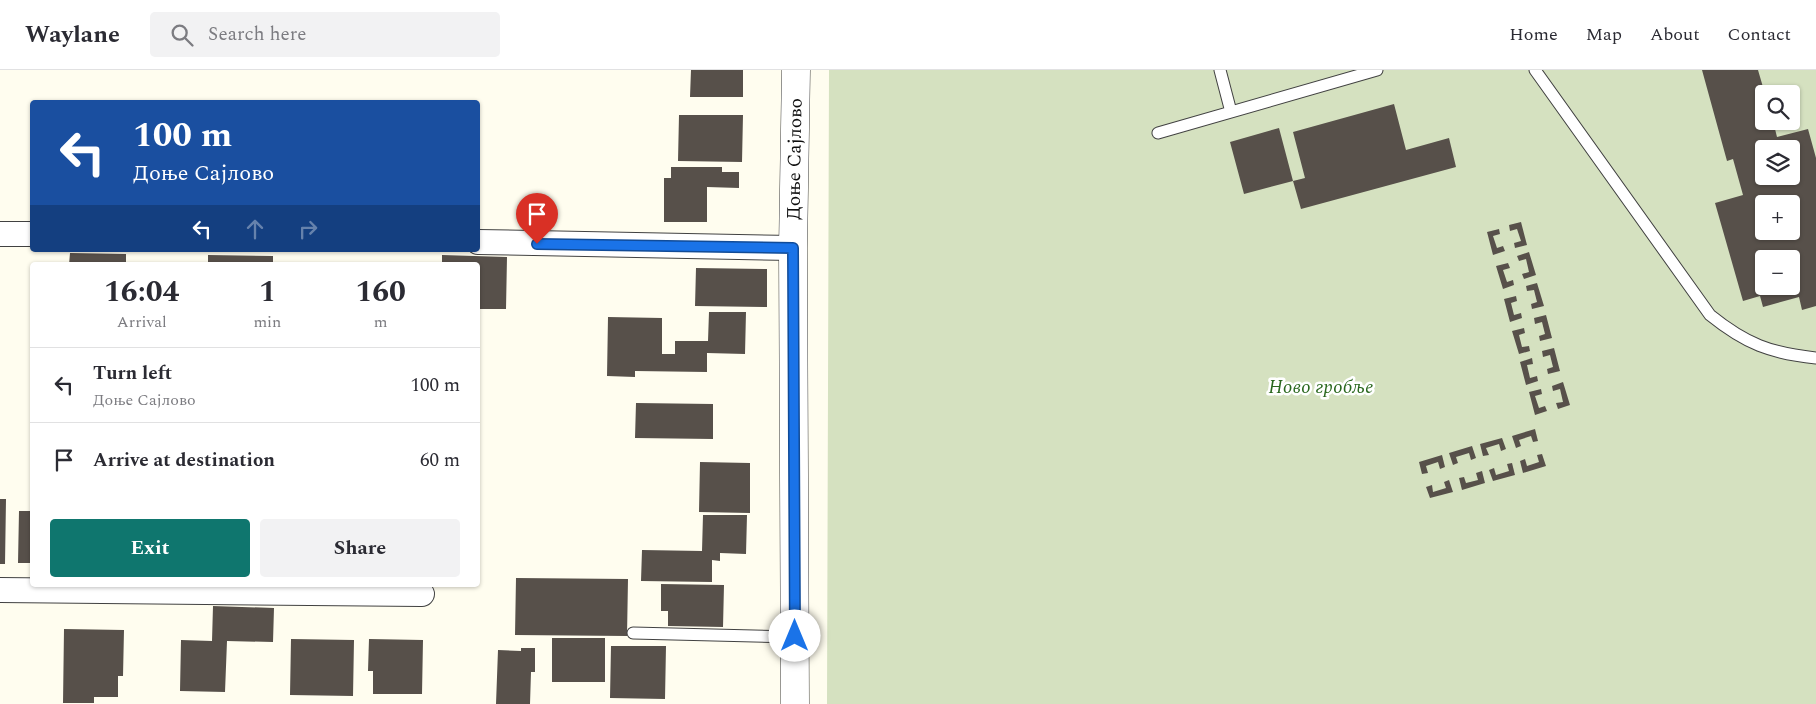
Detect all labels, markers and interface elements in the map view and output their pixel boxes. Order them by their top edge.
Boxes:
search box [150,12,500,57]
text: Waylane [25,17,120,53]
text: Search here [208,20,306,49]
icon: search [168,21,196,49]
text: Home [1509,21,1558,48]
text: Map [1586,21,1622,48]
text: About [1650,21,1700,48]
text: Contact [1728,21,1791,48]
map controls [1755,85,1800,295]
button: search [1755,85,1800,130]
street label: Доње Сајлово [779,98,811,220]
text: 100 m [133,109,232,162]
icon: left [50,120,115,185]
button: layers [1755,140,1800,185]
text: Доње Сајлово [133,157,274,190]
pin [516,193,558,244]
button: + [1755,195,1800,240]
icon: arrive [523,200,551,228]
icon: left [188,215,216,243]
icon: ahead [241,215,269,243]
icon: right [294,215,322,243]
button: − [1755,250,1800,295]
text: 16:04 [104,269,179,315]
text: 1 [259,269,276,315]
text: 160 [355,269,406,315]
text: Arrival [117,310,167,334]
text: min [253,310,281,334]
text: m [374,310,388,334]
text: Turn left [93,359,172,388]
icon: left [50,371,78,399]
text: 100 m [410,371,460,400]
park label: Ново гробље [1269,373,1373,402]
text: Доње Сајлово [93,388,196,412]
icon: arrive [50,446,78,474]
text: Arrive at destination [93,446,275,475]
text: 60 m [420,446,460,475]
button: Exit [50,519,250,577]
button: Share [260,519,460,577]
position arrow [768,609,820,661]

